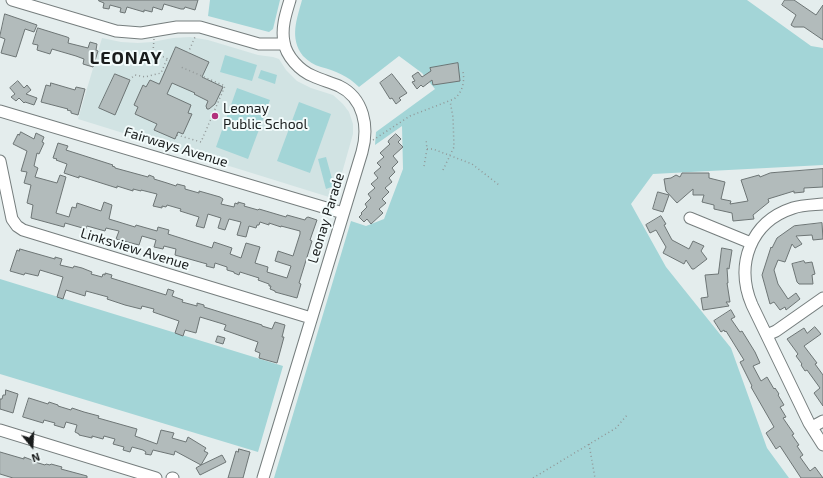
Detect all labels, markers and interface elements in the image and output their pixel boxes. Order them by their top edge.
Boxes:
district label: LEONAY [89,47,163,69]
place label: Leonay Public School [223,100,308,132]
marker: Leonay Public School [210,111,220,121]
street label: Fairways Avenue [122,123,230,171]
street label: Leonay Parade [304,171,348,265]
street label: Linksview Avenue [79,224,191,274]
north arrow [12,426,52,466]
text: N [30,450,42,465]

